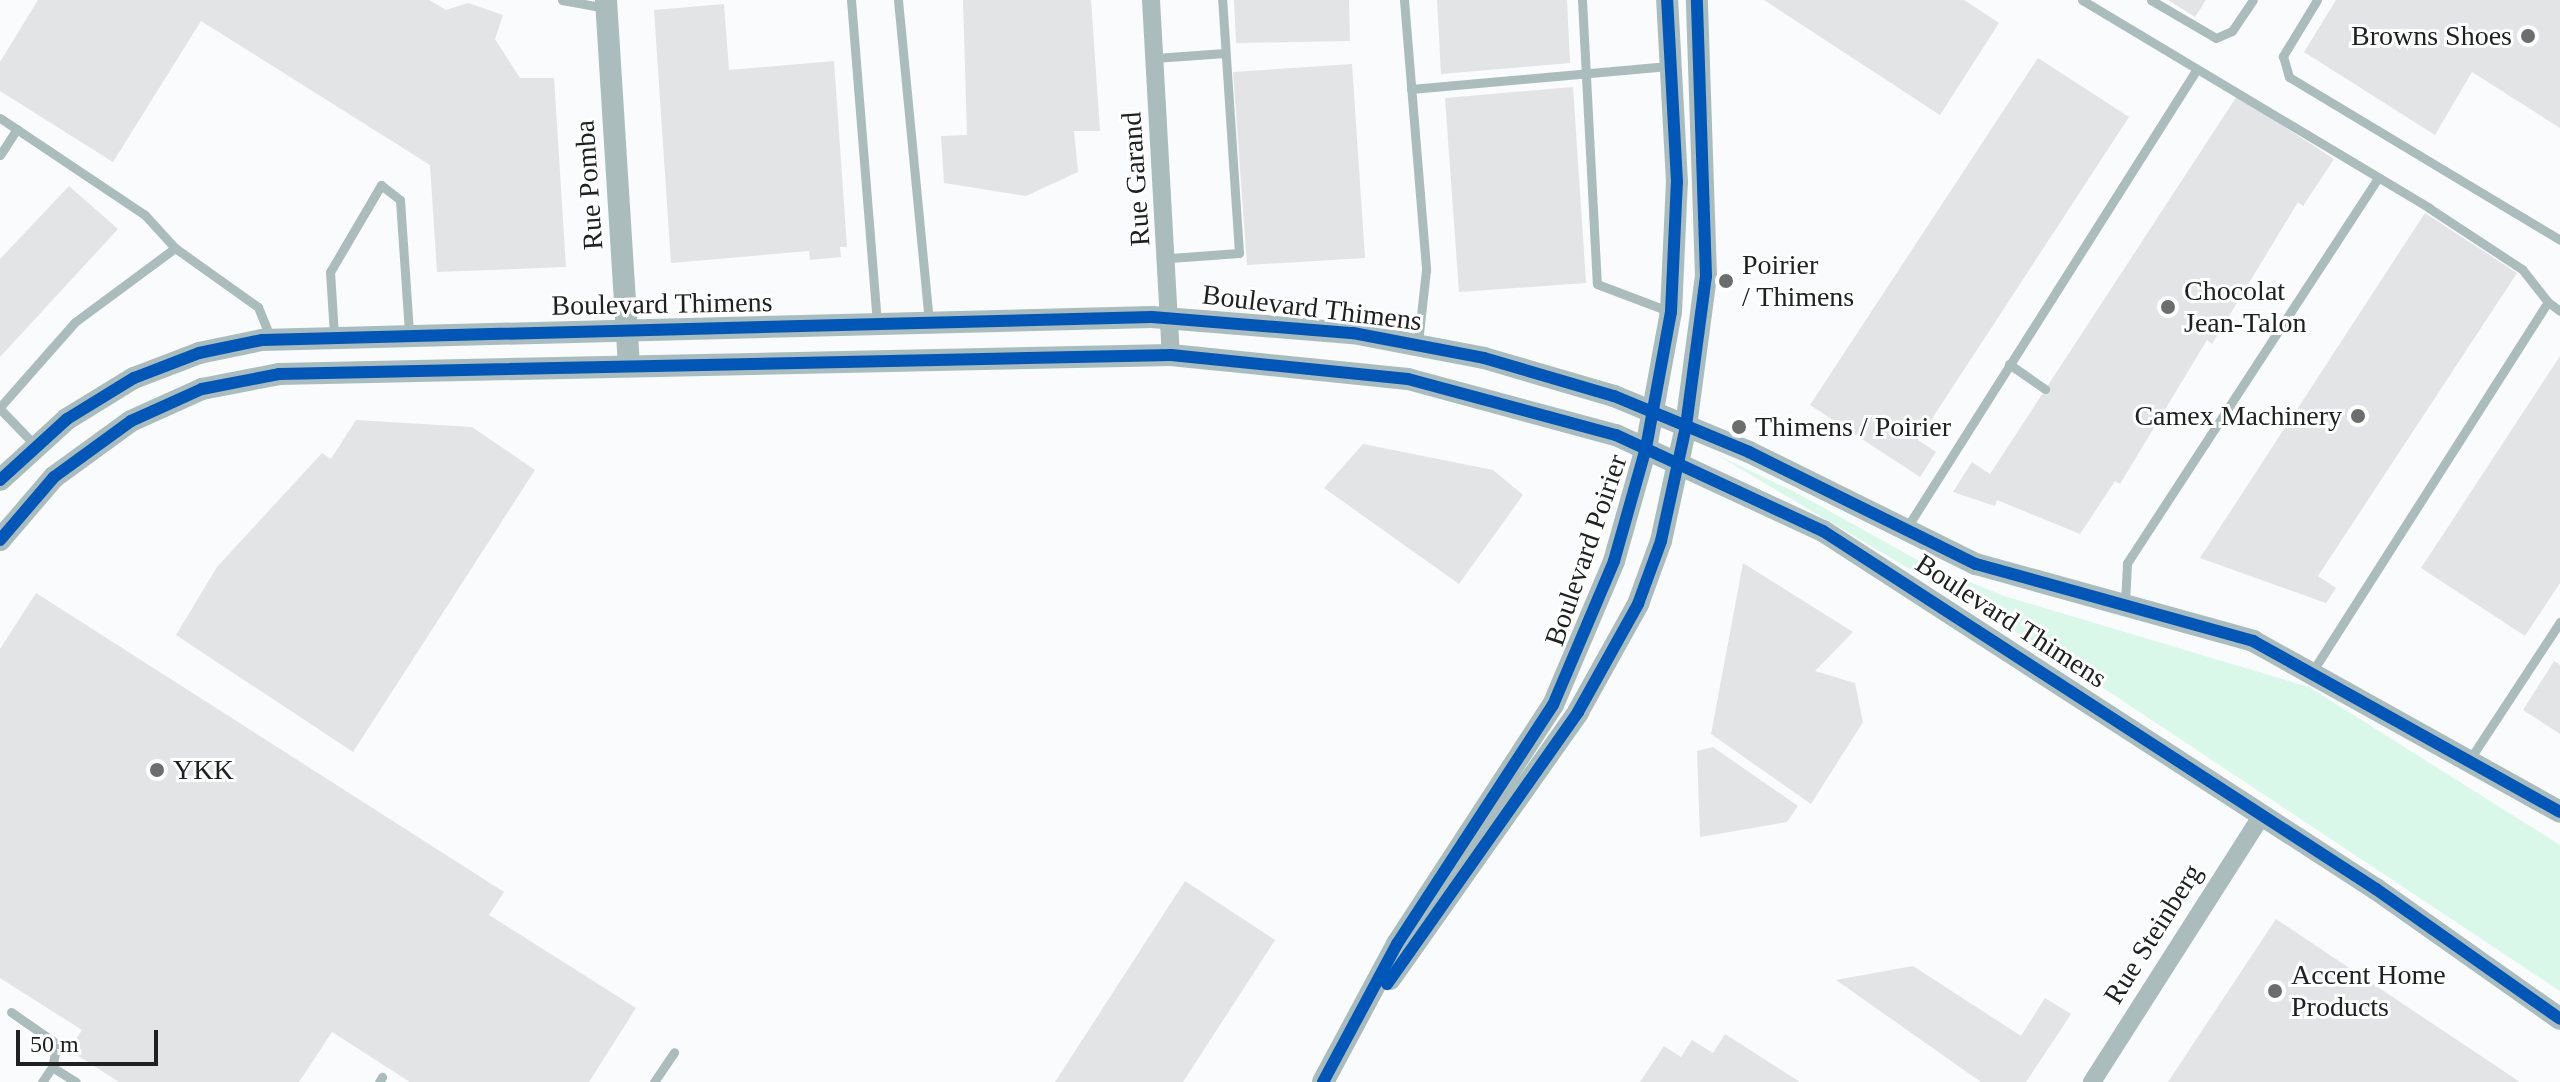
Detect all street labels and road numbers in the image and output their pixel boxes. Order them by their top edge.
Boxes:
street label: Rue Garand [1115,111,1157,247]
street label: Rue Pomba [568,119,610,251]
street label: Boulevard Thimens [1200,278,1424,338]
street label: Boulevard Thimens [551,285,773,323]
street label: Boulevard Poirier [1538,450,1634,650]
street label: Boulevard Thimens [1909,547,2113,695]
street label: Rue Steinberg [2097,858,2209,1010]

